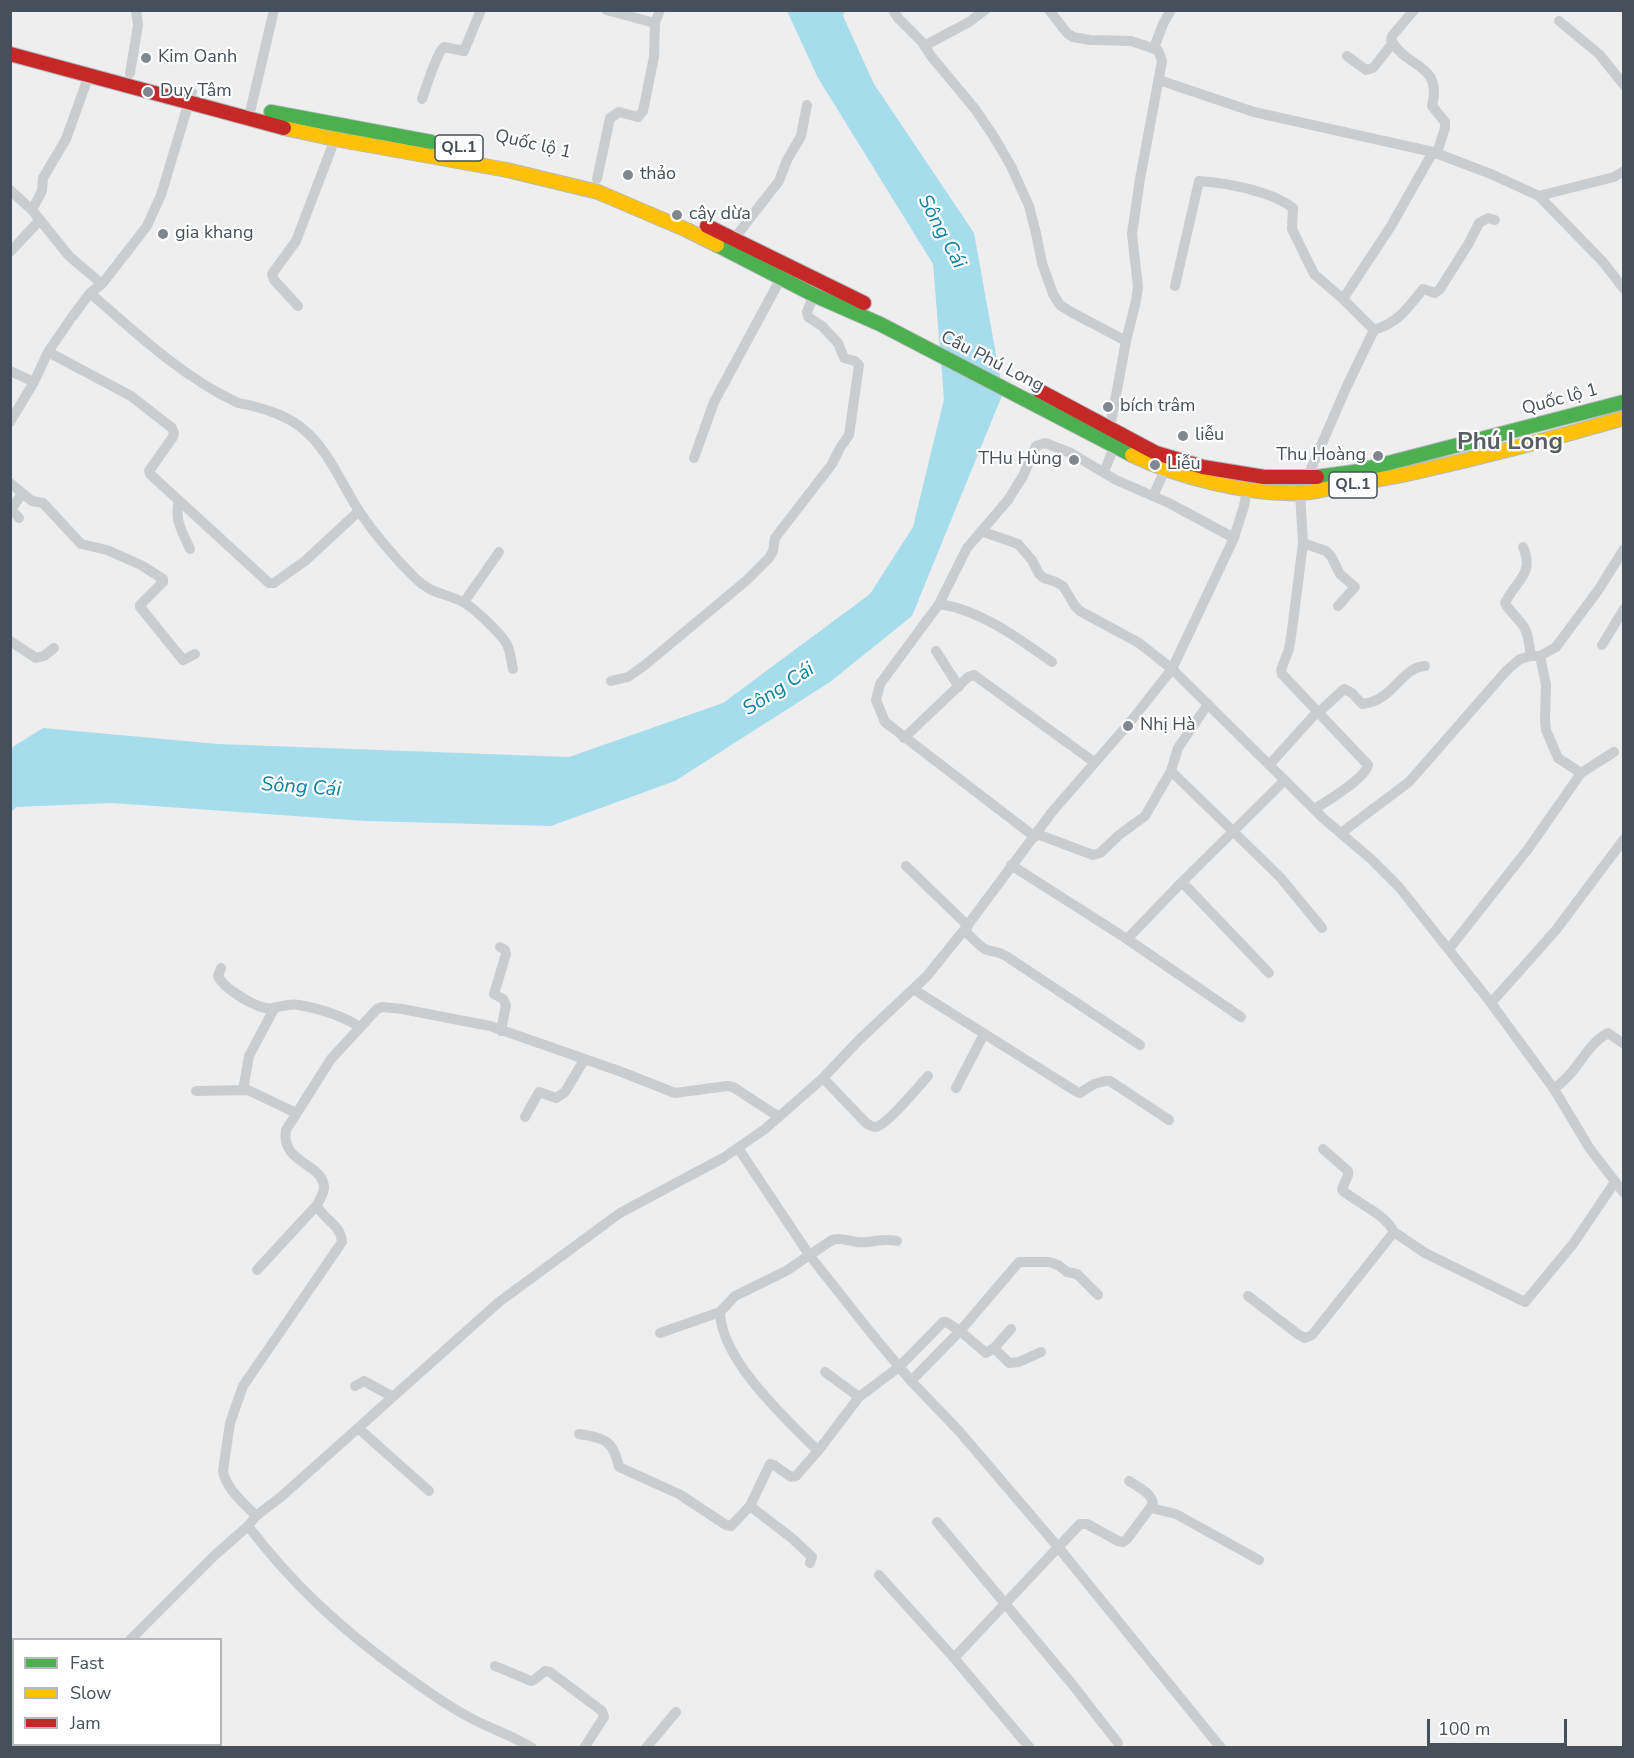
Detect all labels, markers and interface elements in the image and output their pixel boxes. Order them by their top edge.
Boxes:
place label: Kim Oanh [158,47,237,69]
marker: Kim Oanh [139,51,153,65]
place label: Duy Tâm [160,81,232,103]
marker: Duy Tâm [141,85,155,99]
street label: Quốc lộ 1 [493,126,573,164]
road number: QL.1 [435,135,483,161]
place label: thảo [640,164,676,186]
marker: thảo [621,168,635,182]
water label: Sông Cái [912,191,970,273]
place label: cây dừa [689,204,751,226]
marker: cây dừa [670,208,684,222]
place label: gia khang [175,223,253,245]
marker: gia khang [156,227,170,241]
street label: Cầu Phú Long [937,327,1047,397]
street label: Quốc lộ 1 [1520,380,1600,420]
place label: bích trâm [1120,396,1195,418]
marker: bích trâm [1101,400,1115,414]
place label: liễu [1195,425,1224,447]
marker: liễu [1176,429,1190,443]
district label: Phú Long [1457,429,1563,457]
place label: Thu Hoàng [1276,445,1366,467]
place label: THu Hùng [978,449,1062,471]
marker: Thu Hoàng [1371,449,1385,463]
marker: THu Hùng [1067,453,1081,467]
place label: Liễu [1167,454,1201,476]
marker: Liễu [1148,458,1162,472]
road number: QL.1 [1329,472,1377,498]
water label: Sông Cái [739,658,819,722]
place label: Nhị Hà [1140,715,1196,737]
marker: Nhị Hà [1121,719,1135,733]
water label: Sông Cái [260,773,342,803]
legend [12,1638,222,1746]
text: Fast [70,1651,104,1675]
text: Slow [70,1681,111,1705]
scale bar [1430,1707,1570,1745]
text: Jam [70,1711,101,1735]
text: 100 m [1438,1717,1490,1741]

